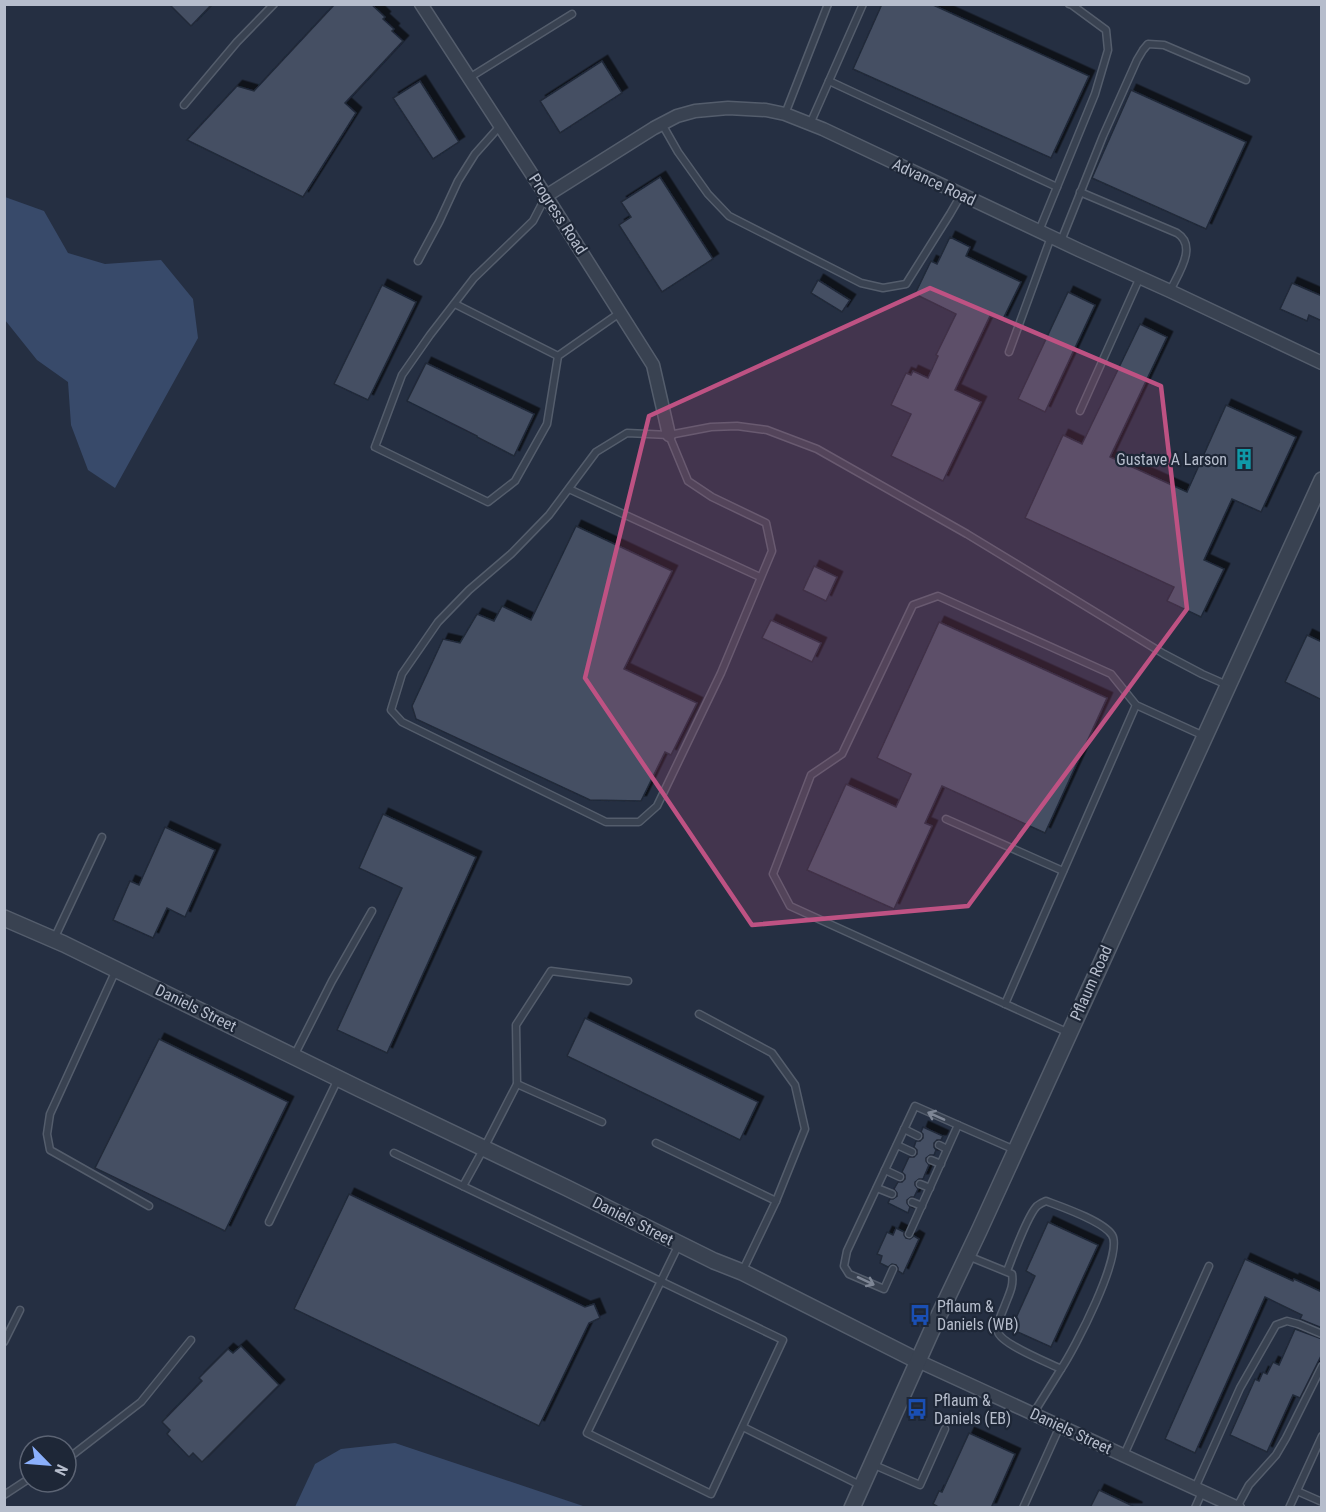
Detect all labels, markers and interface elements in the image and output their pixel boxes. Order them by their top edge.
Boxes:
street label: Advance Road [889,154,979,210]
street label: Progress Road [525,170,591,258]
building icon: Gustave A Larson [1232,447,1256,471]
place label: Gustave A Larson [1116,450,1227,469]
street label: Pflaum Road [1066,943,1116,1023]
street label: Daniels Street [152,980,240,1036]
one-way arrow [928,1110,946,1121]
street label: Daniels Street [590,1193,677,1250]
one-way arrow [856,1276,874,1287]
place label: Pflaum & Daniels (WB) [937,1297,1019,1334]
bus stop icon: Pflaum & Daniels (WB) [908,1303,932,1327]
place label: Pflaum & Daniels (EB) [934,1391,1011,1428]
bus stop icon: Pflaum & Daniels (EB) [905,1397,929,1421]
street label: Daniels Street [1027,1404,1115,1458]
north arrow [18,1434,78,1494]
text: N [50,1462,72,1479]

